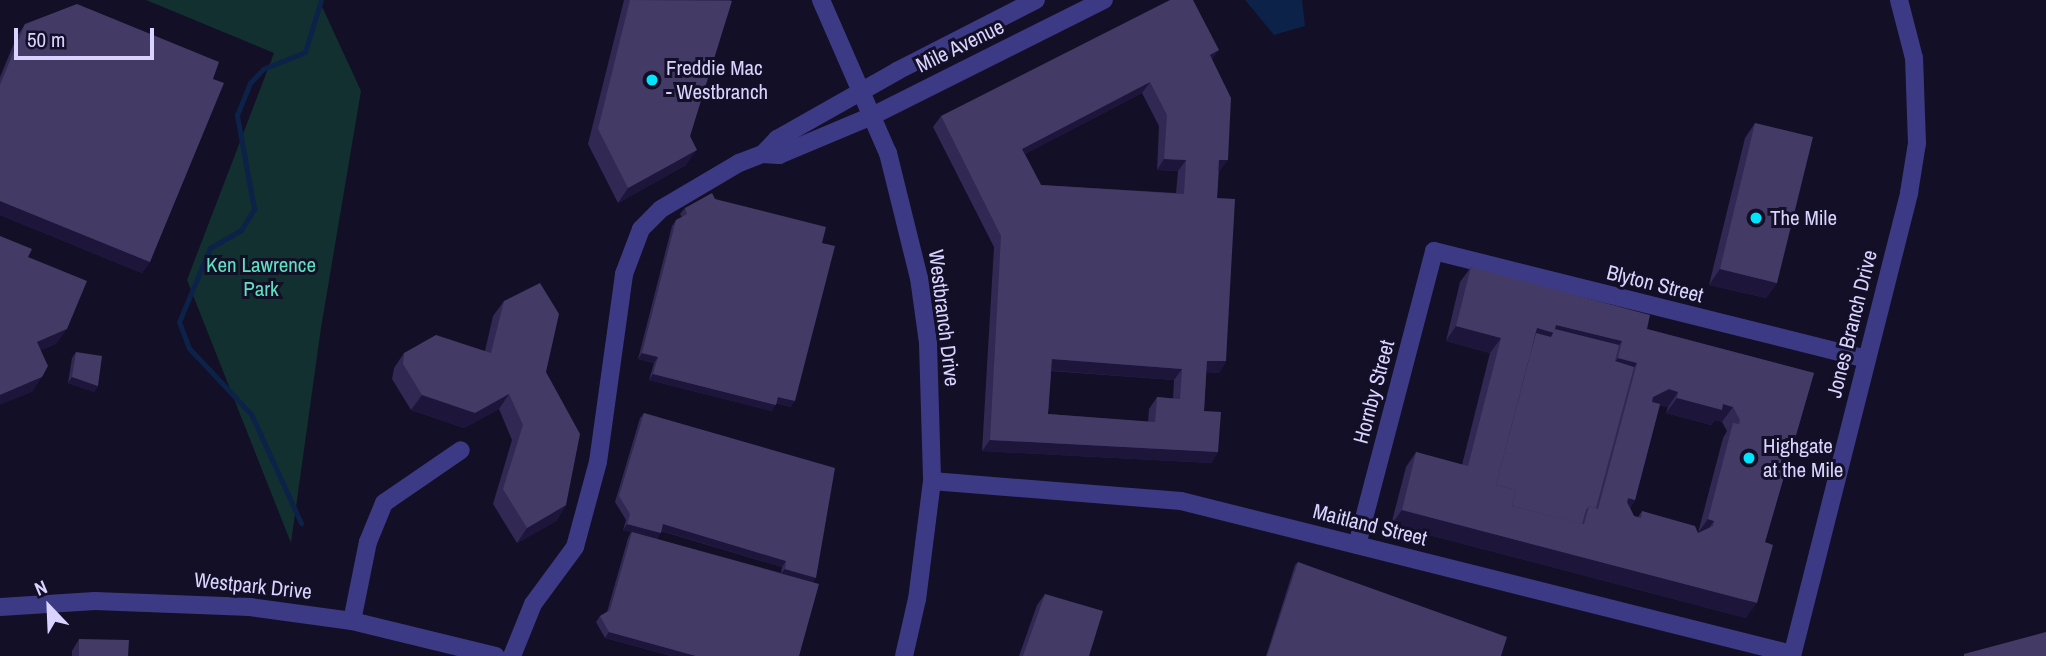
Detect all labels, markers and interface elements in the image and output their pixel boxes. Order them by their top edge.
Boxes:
scale bar [18,14,158,58]
street label: Mile Avenue [912,14,1008,78]
text: 50 m [27,25,65,54]
place label: Freddie Mac - Westbranch [666,55,768,105]
marker: Freddie Mac - Westbranch [644,72,660,88]
place label: The Mile [1770,205,1837,231]
marker: The Mile [1748,210,1764,226]
street label: Westbranch Drive [923,248,965,388]
street label: Jones Branch Drive [1821,248,1883,400]
park label: Ken Lawrence Park [206,252,316,302]
street label: Blyton Street [1604,260,1706,308]
street label: Hornby Street [1348,337,1400,447]
place label: Highgate at the Mile [1763,433,1843,483]
marker: Highgate at the Mile [1741,450,1757,466]
street label: Maitland Street [1310,499,1430,551]
street label: Westpark Drive [193,567,313,605]
north arrow [14,572,84,642]
text: N [31,574,51,602]

